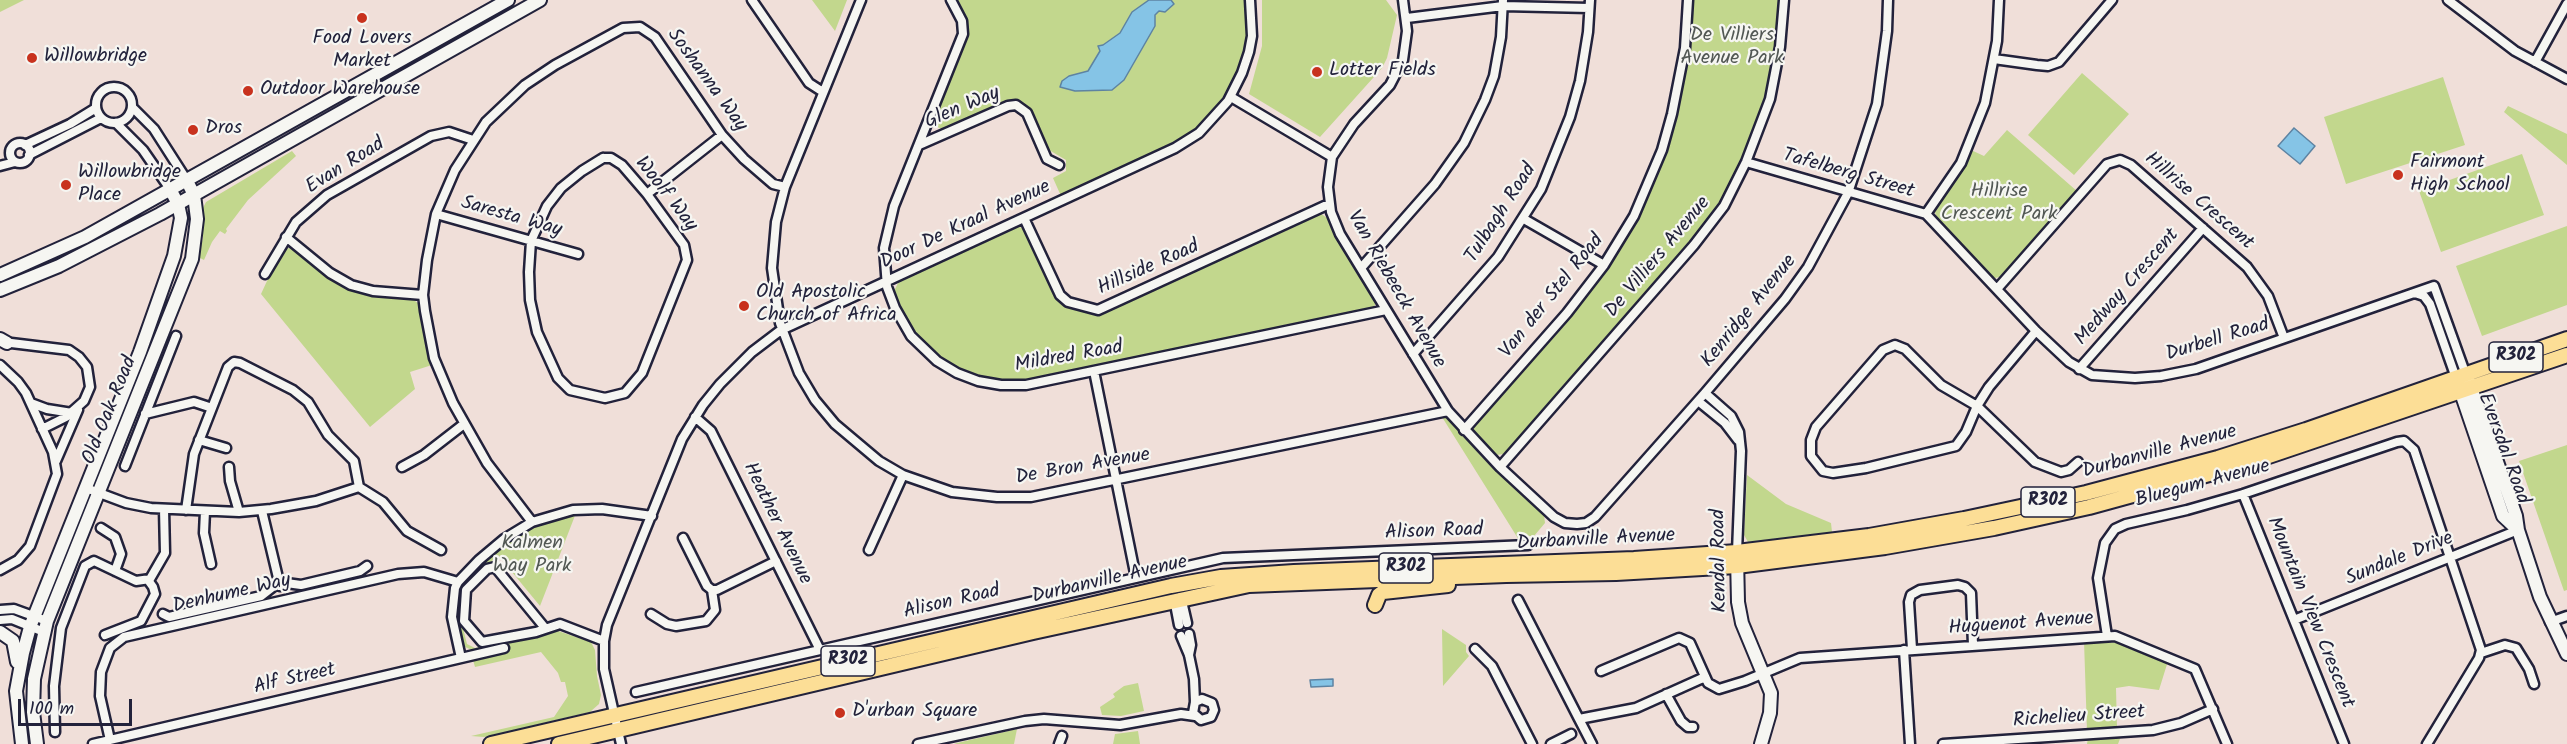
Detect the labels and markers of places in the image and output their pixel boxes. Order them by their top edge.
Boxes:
marker: Food Lovers Market [355,11,369,25]
place label: Food Lovers Market [312,28,412,75]
place label: Willowbridge [44,46,147,70]
marker: Willowbridge [25,51,39,65]
place label: Lotter Fields [1329,60,1436,84]
marker: Lotter Fields [1310,65,1324,79]
place label: Outdoor Warehouse [260,79,420,103]
marker: Outdoor Warehouse [241,84,255,98]
place label: Dros [205,118,242,142]
marker: Dros [186,123,200,137]
place label: Fairmont High School [2410,152,2510,199]
place label: Willowbridge Place [78,162,181,209]
marker: Fairmont High School [2391,168,2405,182]
marker: Willowbridge Place [59,178,73,192]
place label: Old Apostolic Church of Africa [756,282,897,329]
marker: Old Apostolic Church of Africa [737,299,751,313]
place label: D'urban Square [852,701,977,725]
marker: D'urban Square [833,706,847,720]

